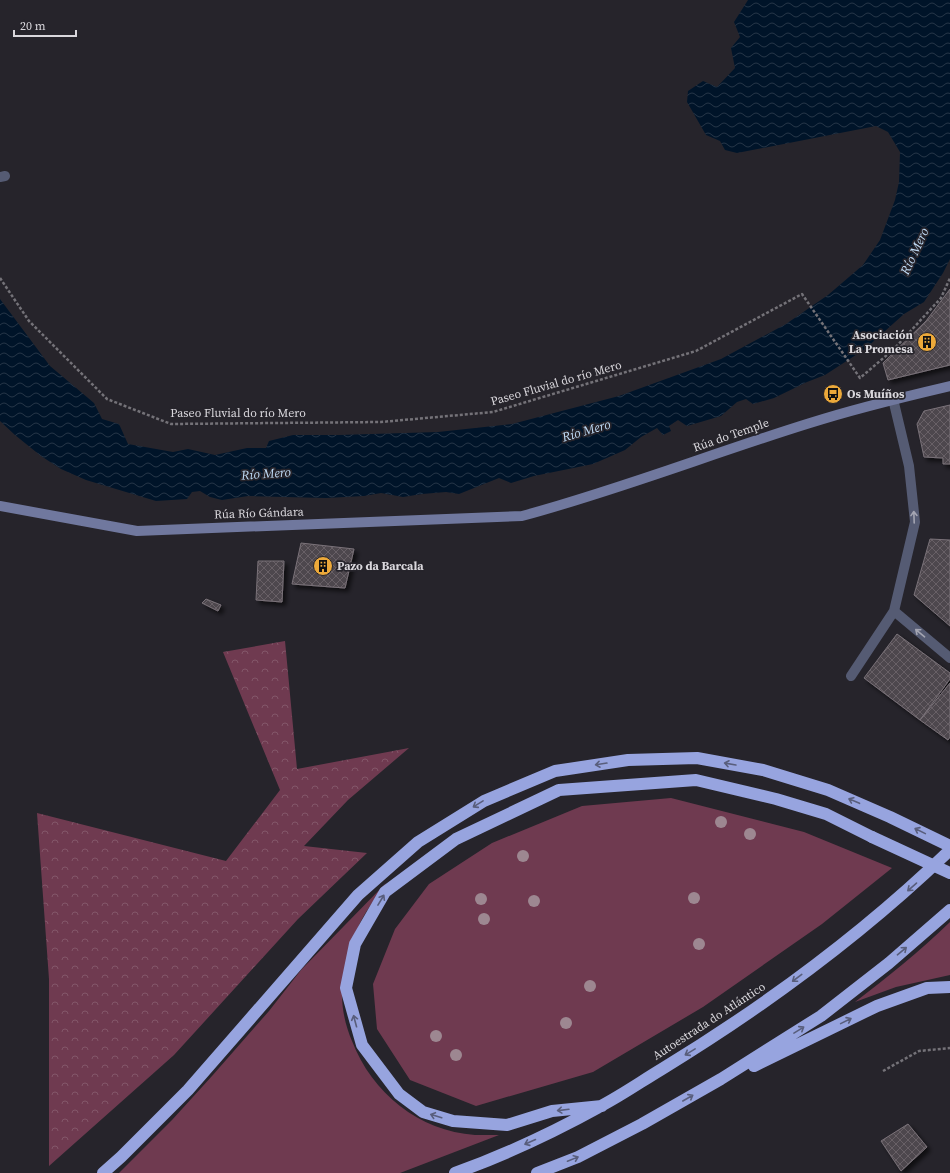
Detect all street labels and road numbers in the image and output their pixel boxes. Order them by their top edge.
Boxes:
street label: Paseo Fluvial do río Mero [489,357,624,409]
street label: Paseo Fluvial do río Mero [170,405,306,421]
street label: Rúa do Temple [691,415,771,455]
street label: Rúa Río Gándara [214,503,305,523]
street label: Autoestrada do Atlántico [649,978,769,1064]

